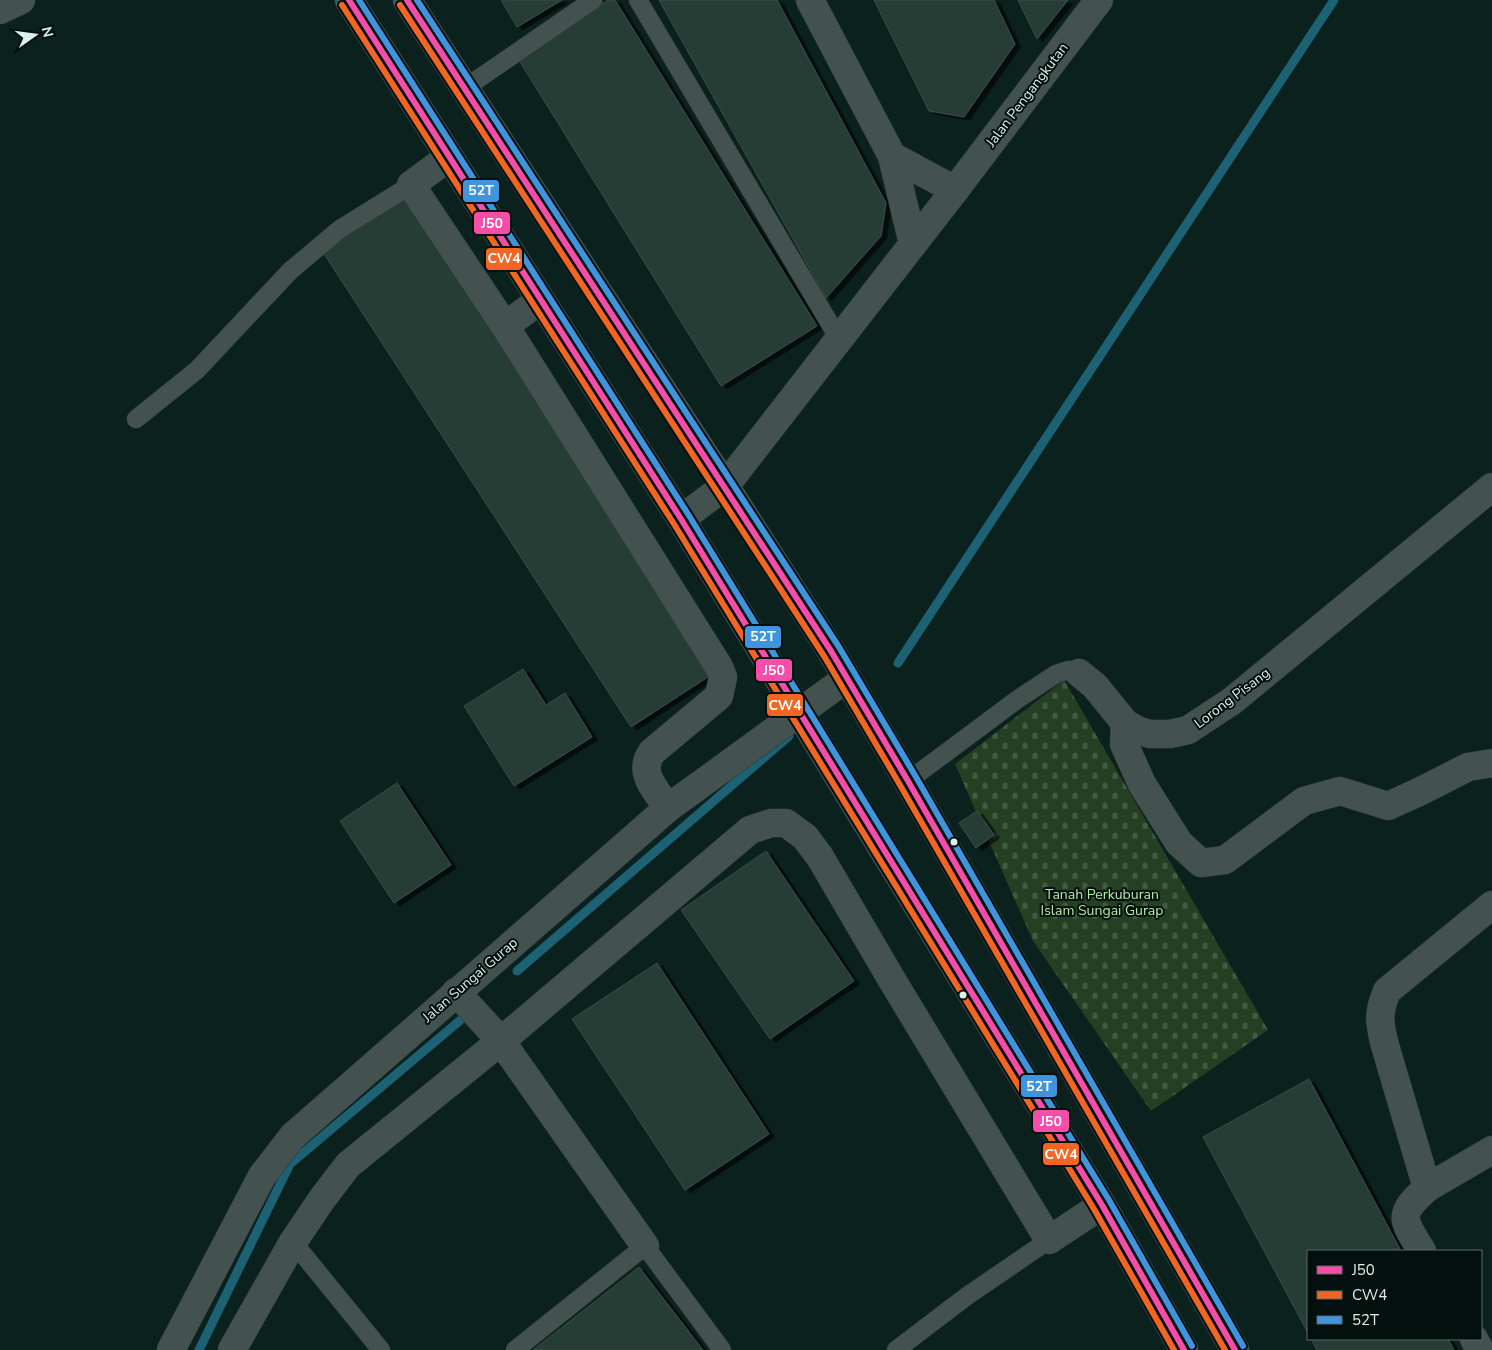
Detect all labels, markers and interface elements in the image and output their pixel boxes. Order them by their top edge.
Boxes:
north arrow [10,10,60,60]
text: N [37,25,58,39]
street label: Jalan Pengangkutan [981,39,1072,152]
line badge: 52T [462,179,500,203]
text: 52T [468,181,494,200]
line badge: J50 [473,211,511,235]
text: J50 [480,214,503,233]
line badge: CW4 [485,247,523,271]
text: CW4 [487,249,521,268]
line badge: 52T [744,625,782,649]
text: 52T [750,627,776,646]
line badge: J50 [755,658,793,682]
text: J50 [762,661,785,680]
street label: Lorong Pisang [1190,663,1274,733]
line badge: CW4 [766,693,804,717]
text: CW4 [768,696,802,715]
unlabelled marker [949,837,959,847]
park label: Tanah Perkuburan Islam Sungai Gurap [1041,885,1163,920]
street label: Jalan Sungai Gurap [418,933,522,1027]
unlabelled marker [958,990,968,1000]
line badge: 52T [1020,1074,1058,1098]
text: 52T [1026,1077,1052,1096]
line badge: J50 [1032,1109,1070,1133]
text: J50 [1039,1112,1062,1131]
line badge: CW4 [1042,1142,1080,1166]
text: CW4 [1044,1145,1078,1164]
legend [1307,1250,1482,1340]
text: J50 [1351,1260,1375,1280]
text: CW4 [1352,1285,1387,1305]
text: 52T [1352,1310,1379,1330]

